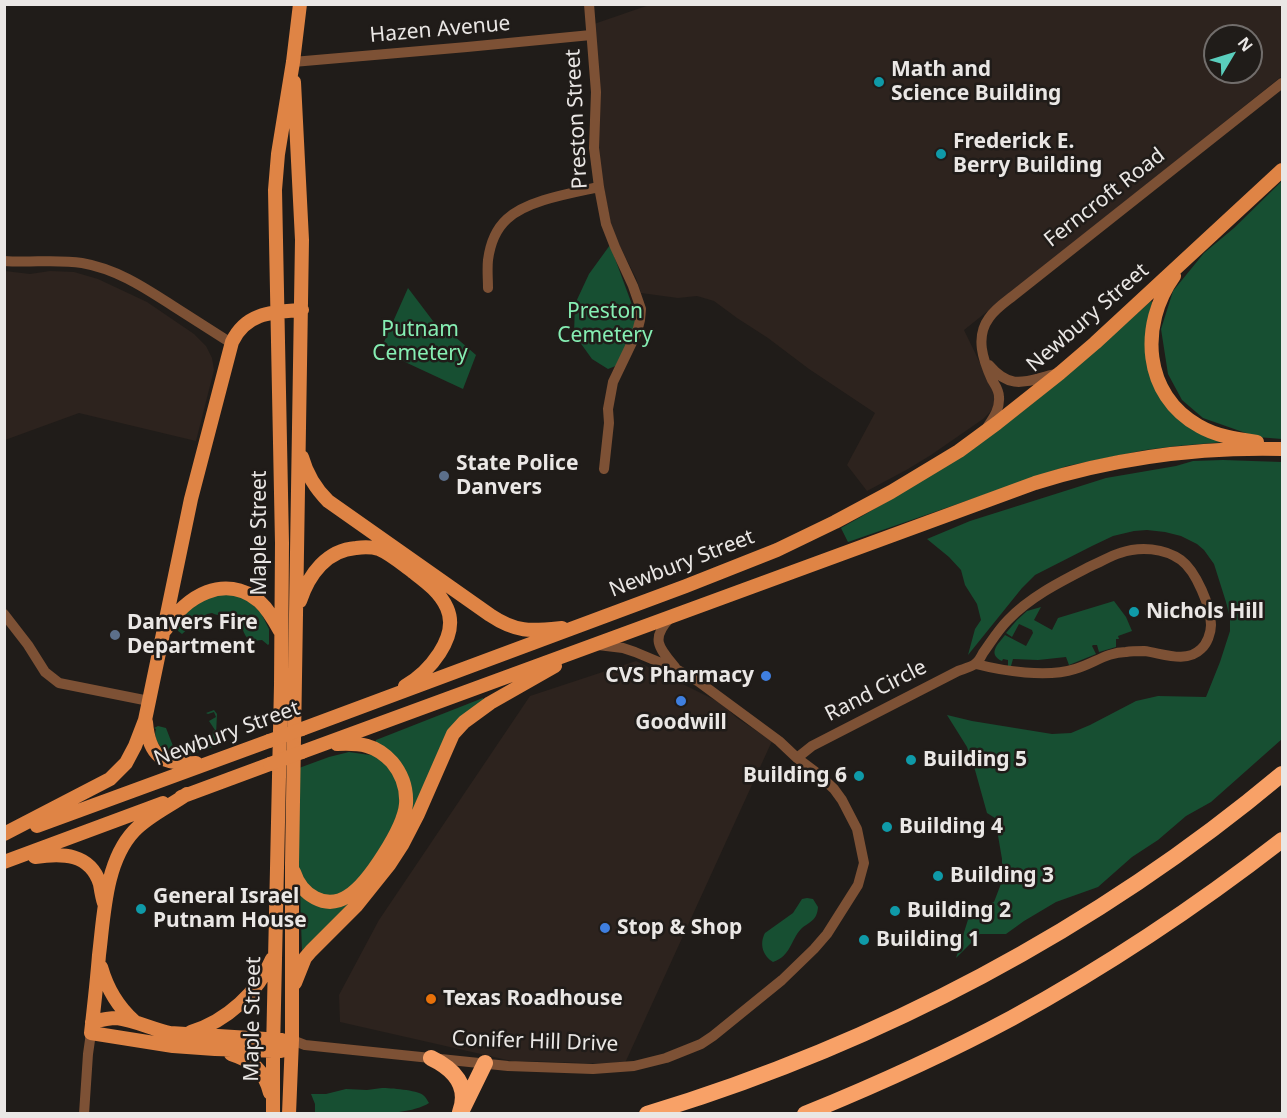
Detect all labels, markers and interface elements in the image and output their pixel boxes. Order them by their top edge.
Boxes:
street label: Hazen Avenue [369,11,511,49]
north arrow [1203,24,1263,84]
text: N [1233,32,1258,56]
street label: Preston Street [561,48,593,190]
place label: Math and Science Building [891,57,1061,107]
marker: Math and Science Building [872,75,886,89]
place label: Frederick E. Berry Building [953,129,1102,179]
street label: Ferncroft Road [1040,143,1170,253]
marker: Frederick E. Berry Building [934,147,948,161]
street label: Newbury Street [1022,258,1154,378]
park label: Preston Cemetery [557,299,653,349]
park label: Putnam Cemetery [372,317,468,367]
place label: State Police Danvers [456,451,578,501]
marker: State Police Danvers [437,469,451,483]
street label: Maple Street [247,470,273,596]
street label: Newbury Street [606,525,758,603]
place label: Nichols Hill [1146,599,1264,625]
marker: Nichols Hill [1127,605,1141,619]
place label: Danvers Fire Department [127,610,258,660]
marker: Danvers Fire Department [108,628,122,642]
street label: Rand Circle [821,655,931,727]
place label: CVS Pharmacy [605,663,754,689]
marker: CVS Pharmacy [759,669,773,683]
marker: Goodwill [674,694,688,708]
street label: Newbury Street [151,696,303,772]
place label: Goodwill [635,710,727,736]
place label: Building 5 [923,747,1027,773]
marker: Building 5 [904,753,918,767]
place label: Building 6 [743,763,847,789]
marker: Building 6 [852,769,866,783]
place label: Building 4 [899,814,1003,840]
marker: Building 4 [880,820,894,834]
place label: Building 3 [950,863,1054,889]
marker: Building 3 [931,869,945,883]
place label: General Israel Putnam House [153,884,307,934]
place label: Building 2 [907,898,1011,924]
marker: General Israel Putnam House [134,902,148,916]
marker: Building 2 [888,904,902,918]
place label: Stop & Shop [617,915,742,941]
marker: Stop & Shop [598,921,612,935]
place label: Building 1 [876,927,980,953]
marker: Building 1 [857,933,871,947]
street label: Maple Street [239,956,267,1082]
place label: Texas Roadhouse [443,986,623,1012]
marker: Texas Roadhouse [424,992,438,1006]
street label: Conifer Hill Drive [451,1026,619,1058]

